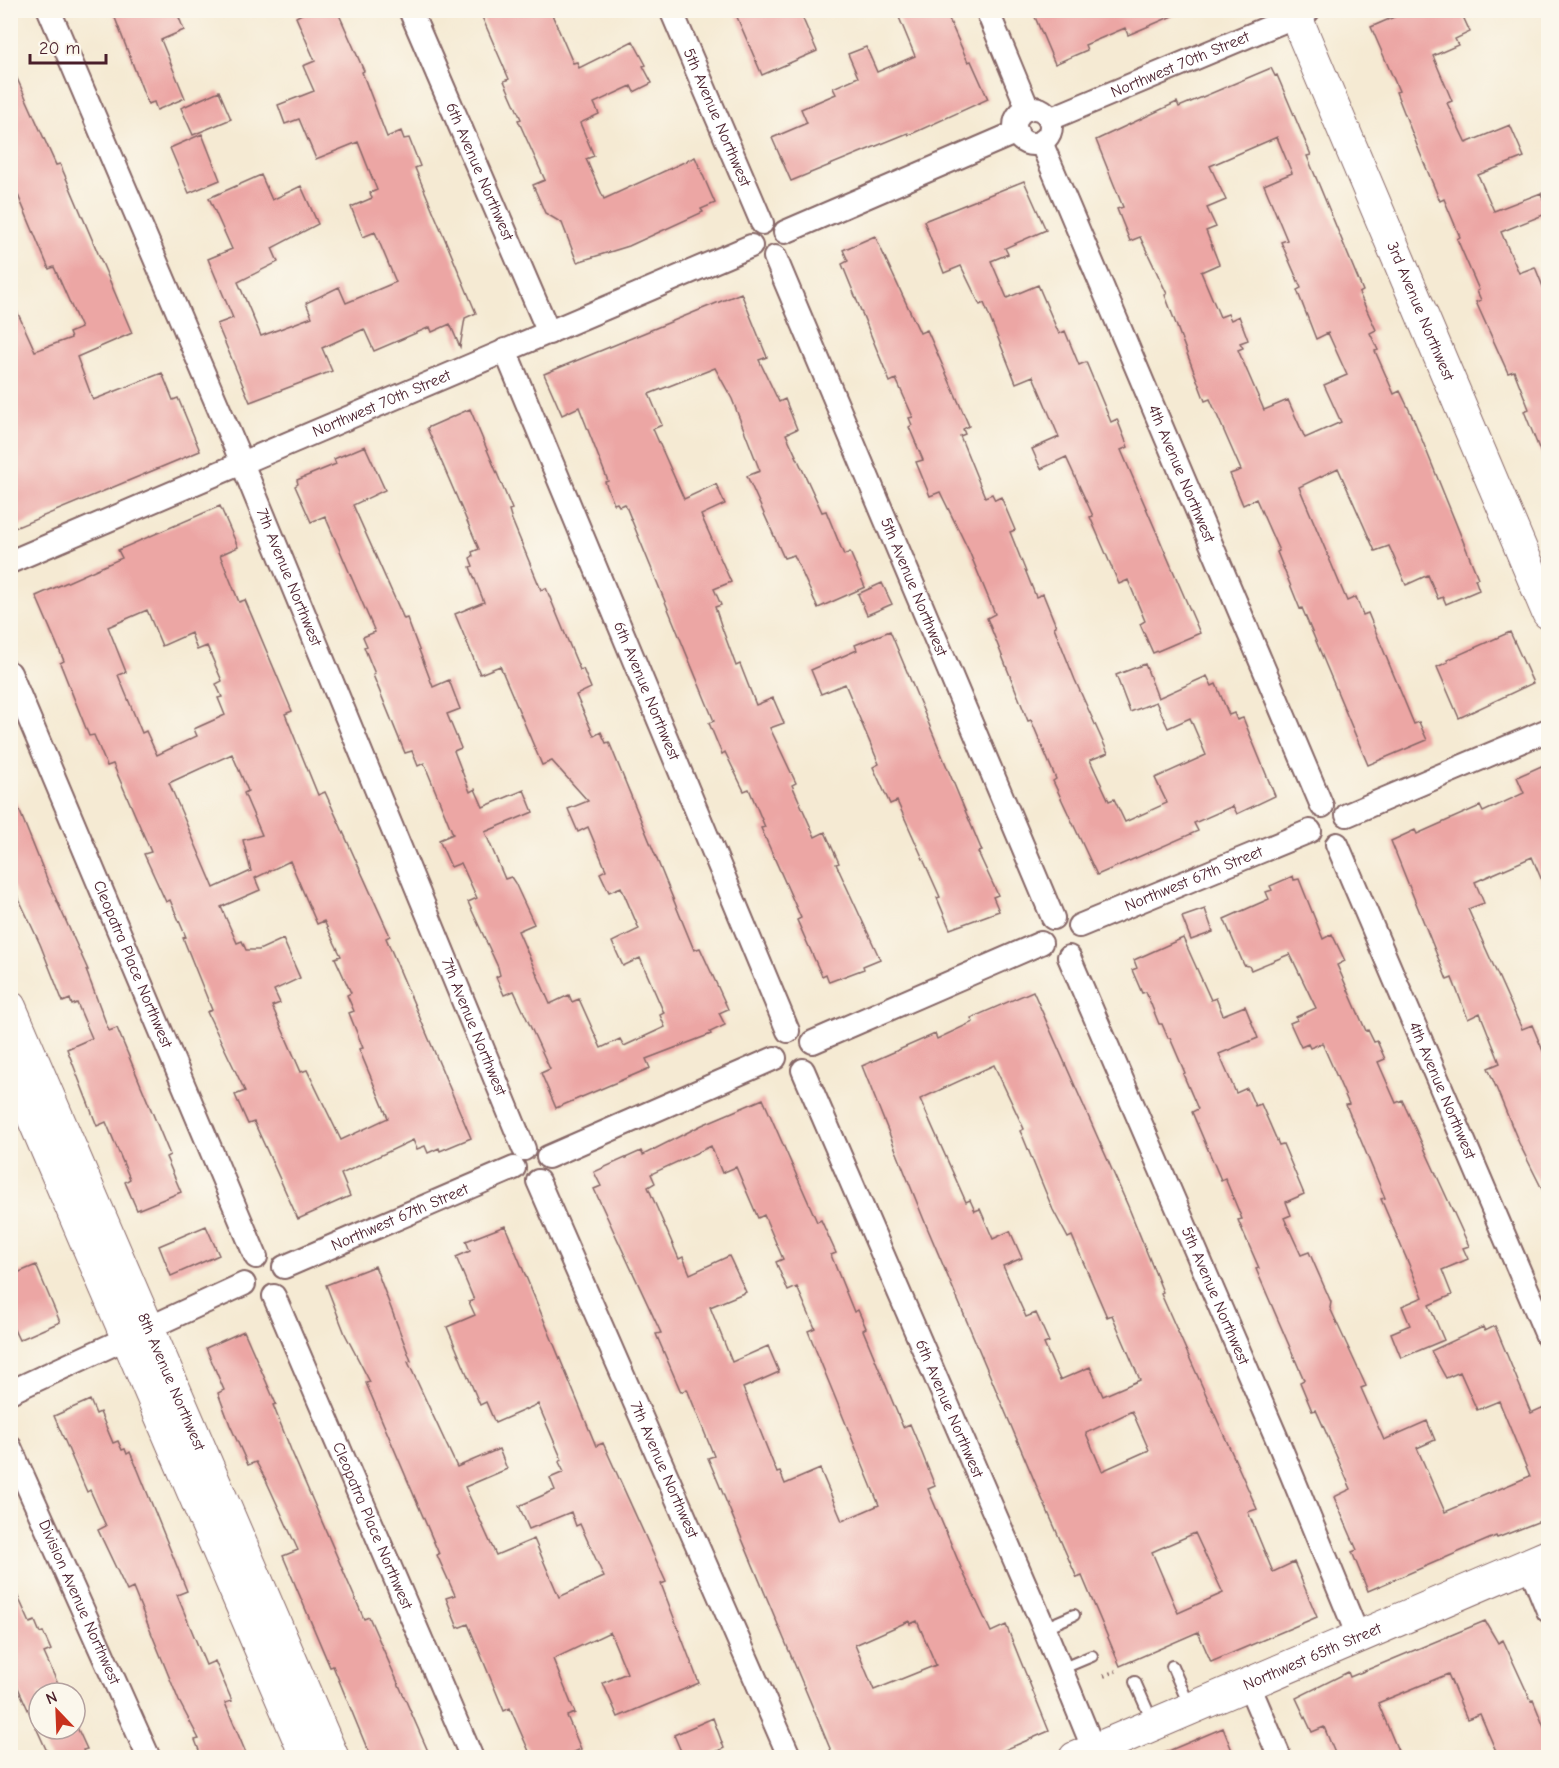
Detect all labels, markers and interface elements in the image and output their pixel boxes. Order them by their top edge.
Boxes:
scale bar [30,27,106,65]
street label: Northwest 70th Street [1108,27,1252,102]
text: 20 m [39,38,80,59]
street label: 5th Avenue Northwest [680,46,755,190]
street label: 6th Avenue Northwest [442,100,517,244]
street label: 3rd Avenue Northwest [1383,239,1458,384]
street label: Northwest 70th Street [310,366,454,441]
street label: 4th Avenue Northwest [1144,402,1218,545]
street label: 7th Avenue Northwest [253,506,325,649]
street label: 5th Avenue Northwest [877,515,951,659]
street label: 6th Avenue Northwest [610,619,684,763]
street label: Northwest 67th Street [1122,842,1266,915]
street label: Cleopatra Place Northwest [89,878,176,1051]
street label: 7th Avenue Northwest [437,955,510,1099]
street label: 4th Avenue Northwest [1405,1019,1480,1162]
street label: Northwest 67th Street [329,1180,471,1255]
street label: 5th Avenue Northwest [1178,1224,1253,1368]
street label: 8th Avenue Northwest [134,1310,209,1454]
street label: 6th Avenue Northwest [912,1337,987,1481]
street label: 7th Avenue Northwest [626,1399,702,1541]
street label: Cleopatra Place Northwest [329,1440,416,1612]
street label: Division Avenue Northwest [35,1517,124,1688]
street label: Northwest 65th Street [1240,1619,1384,1694]
north arrow [27,1681,87,1741]
text: N [43,1688,60,1708]

